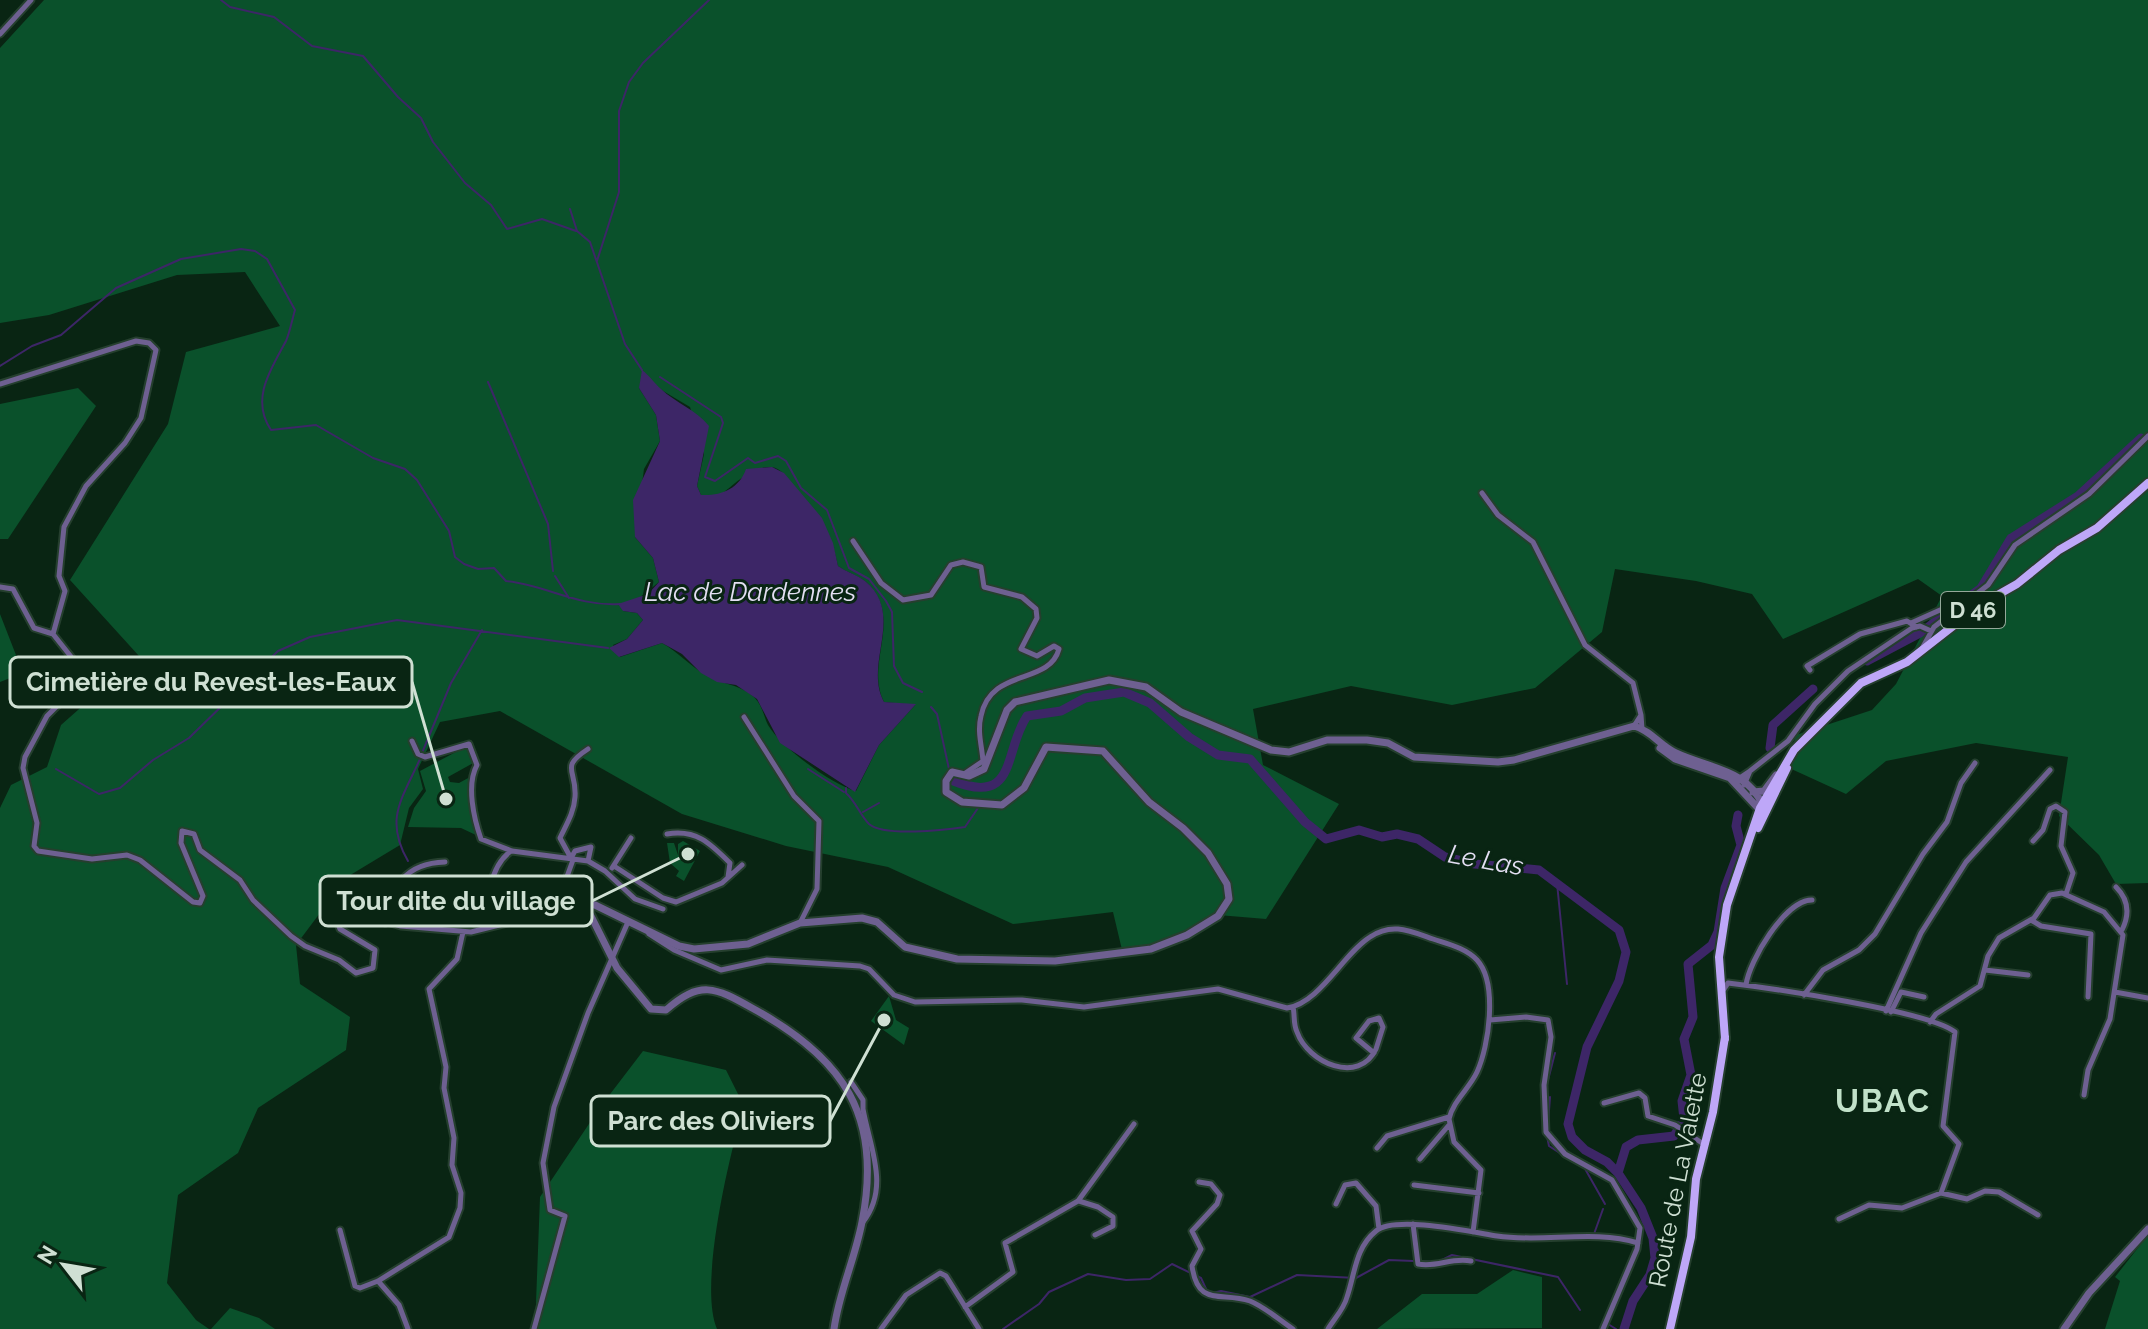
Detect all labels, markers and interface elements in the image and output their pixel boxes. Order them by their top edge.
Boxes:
water label: Lac de Dardennes [644,577,856,607]
road number: D 46 [1941,592,2005,628]
callout: Cimetière du Revest-les-Eaux [10,657,412,707]
text: Cimetière du Revest-les-Eaux [26,667,396,697]
water label: Le Las [1446,839,1526,881]
callout: Tour dite du village [320,876,592,926]
text: Tour dite du village [337,886,576,916]
street label: Route de La Valette [1642,1070,1713,1290]
district label: UBAC [1835,1082,1931,1119]
callout: Parc des Oliviers [591,1096,830,1146]
text: Parc des Oliviers [607,1106,815,1136]
north arrow [24,1225,104,1305]
text: N [31,1241,62,1269]

